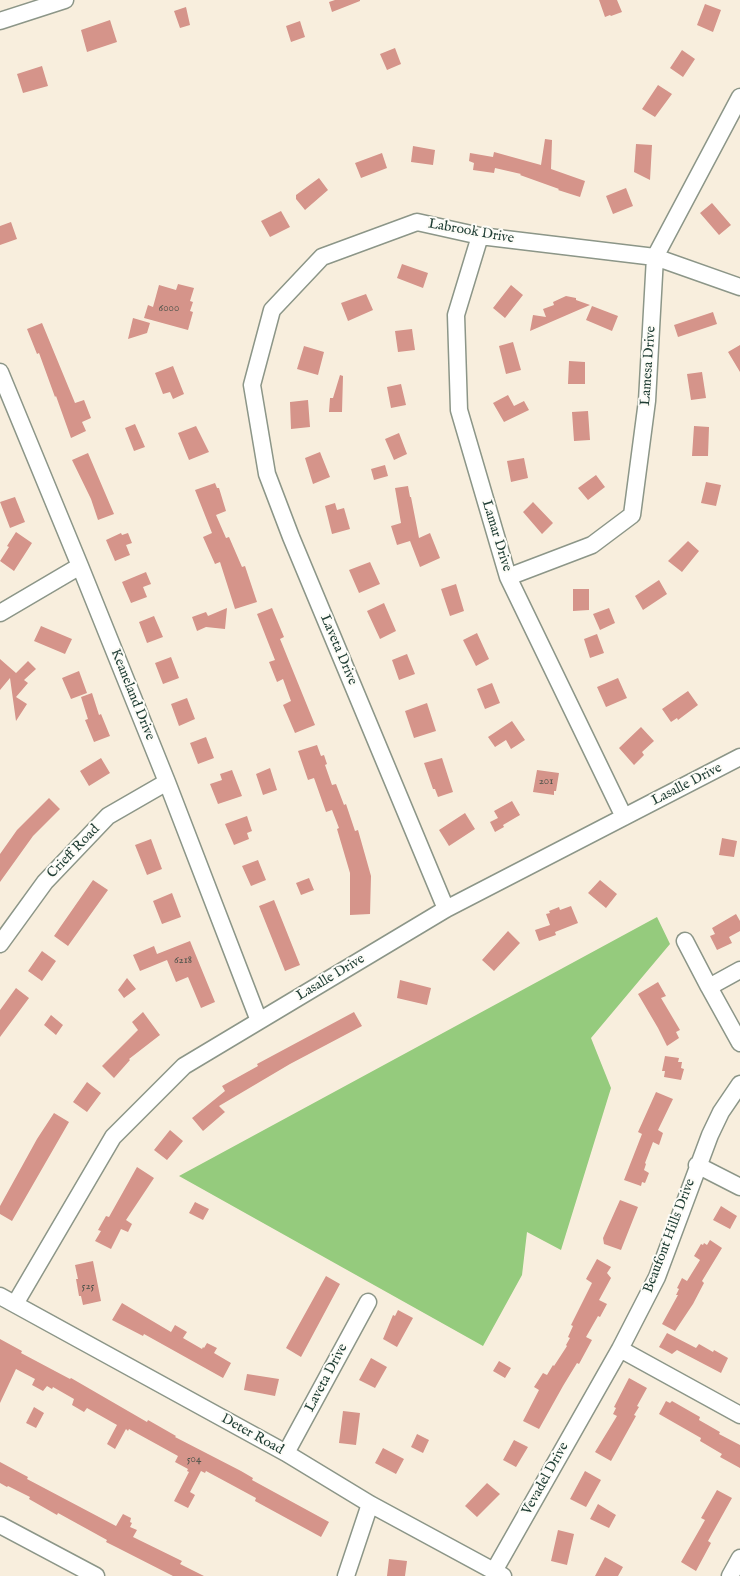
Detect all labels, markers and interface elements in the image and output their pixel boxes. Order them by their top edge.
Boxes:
street label: Labrook Drive [427,216,515,248]
house number: 6000 [159,302,179,316]
street label: Lamesa Drive [638,326,660,406]
street label: Lamar Drive [477,498,515,574]
street label: Laveta Drive [316,612,360,688]
street label: Keaneland Drive [106,647,158,743]
street label: Lasalle Drive [649,760,725,810]
house number: 201 [539,775,553,789]
street label: Crieff Road [44,822,104,882]
street label: Lasalle Drive [294,951,368,1005]
house number: 6218 [174,954,192,968]
street label: Beaufont Hills Drive [641,1177,699,1295]
house number: 525 [81,1280,95,1294]
street label: Laveta Drive [302,1341,352,1415]
street label: Deter Road [218,1411,286,1459]
street label: Vevadel Drive [519,1440,573,1518]
house number: 504 [187,1453,201,1467]

